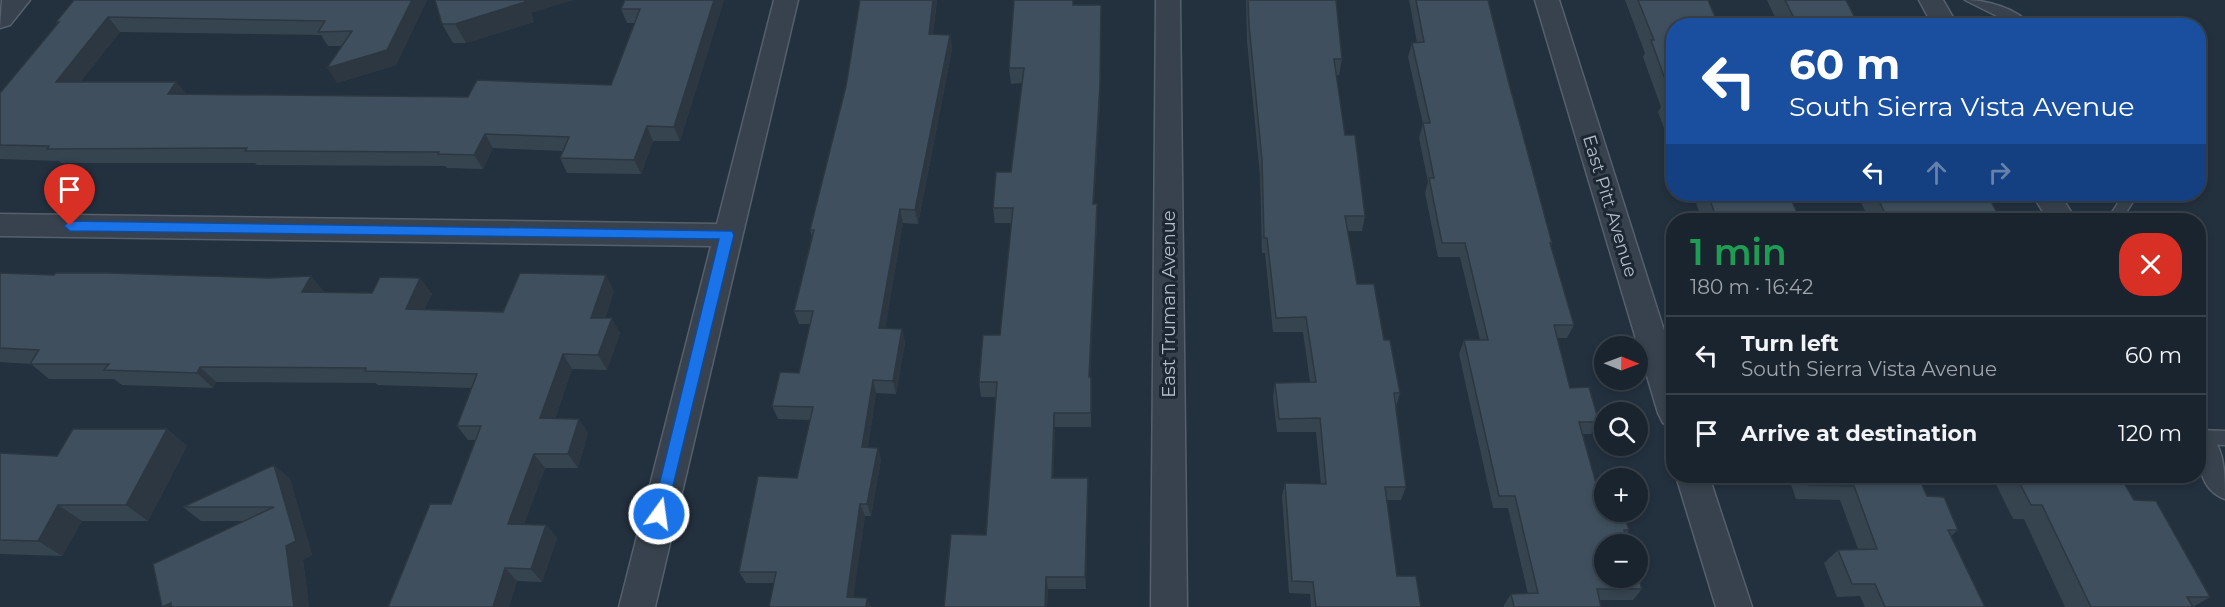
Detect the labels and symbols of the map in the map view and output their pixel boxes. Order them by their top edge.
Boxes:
street label: East Pitt Avenue [1578,132,1642,280]
pin [44,164,95,226]
street label: East Truman Avenue [1158,210,1180,398]
north arrow [1594,336,1648,390]
position arrow [627,482,691,546]

